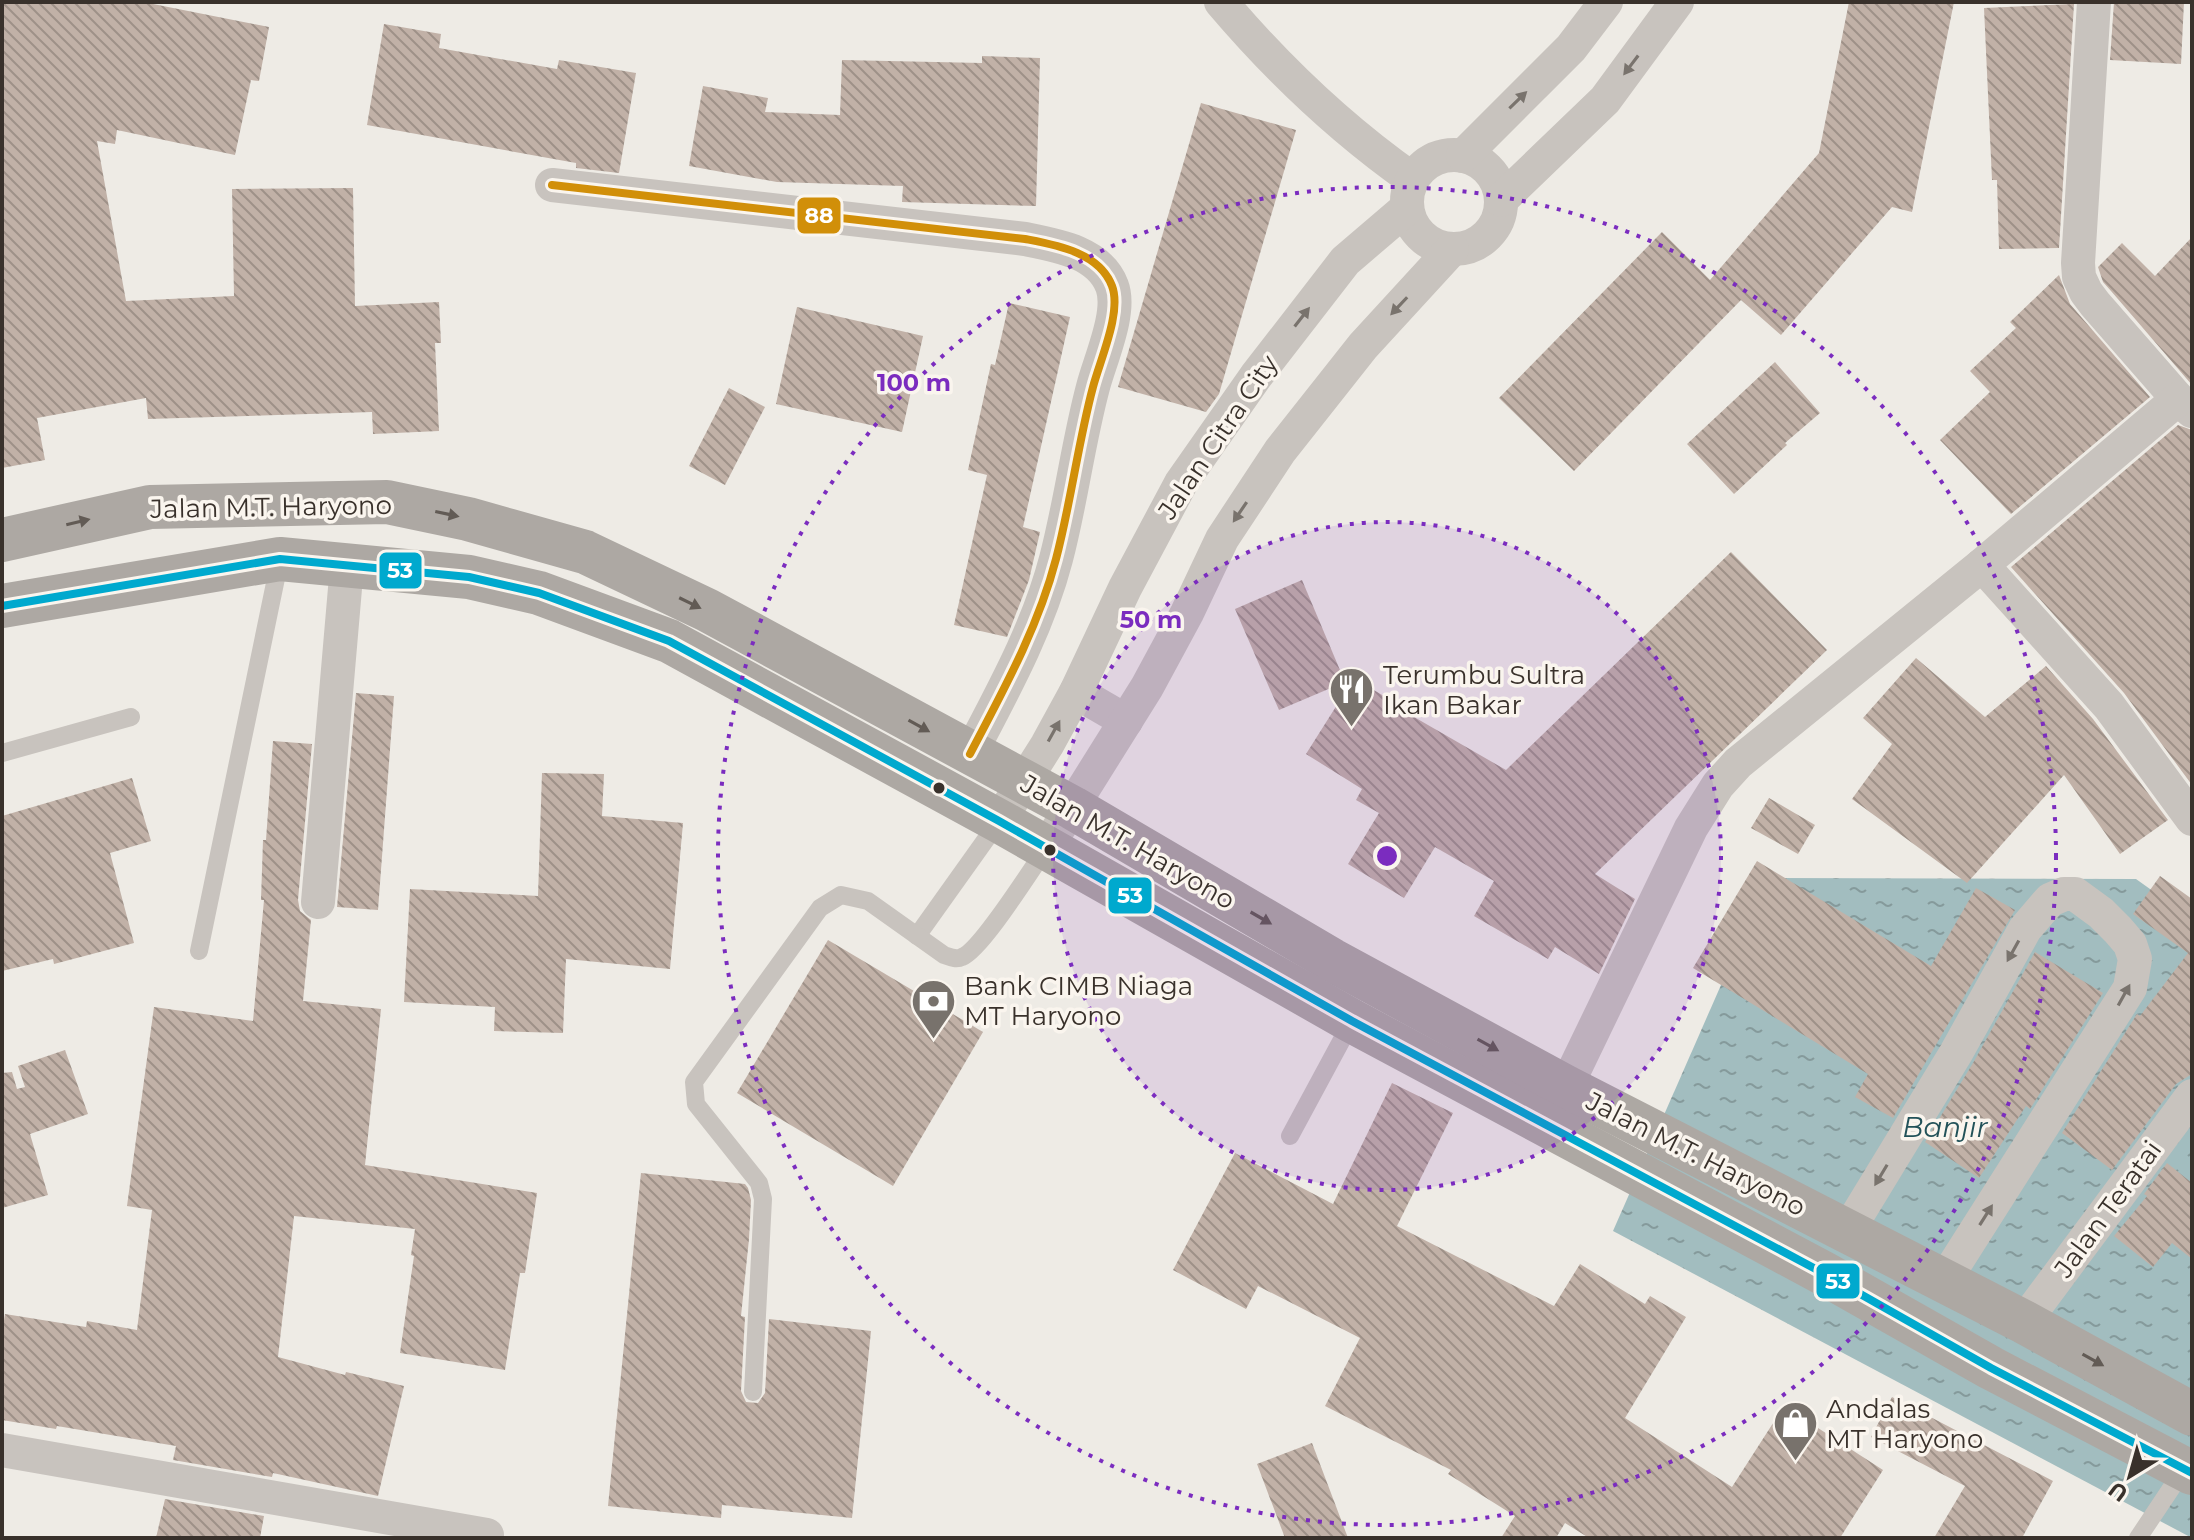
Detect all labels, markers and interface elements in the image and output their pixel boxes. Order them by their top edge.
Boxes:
one-way arrow [1624,55,1640,75]
one-way arrow [1508,91,1527,109]
line badge: 88 [796,196,842,235]
text: 88 [804,202,834,229]
one-way arrow [1390,297,1408,316]
one-way arrow [1293,307,1309,327]
street label: Jalan Citra City [1151,348,1285,526]
text: 100 m [877,368,951,397]
street label: Jalan M.T. Haryono [149,489,392,525]
one-way arrow [1233,501,1248,522]
one-way arrow [435,509,460,521]
one-way arrow [66,515,91,528]
line badge: 53 [378,551,423,590]
text: 53 [387,557,413,584]
one-way arrow [679,596,702,610]
text: 50 m [1120,605,1182,634]
place label: Terumbu Sultra Ikan Bakar [1383,659,1585,721]
restaurant icon: Terumbu Sultra Ikan Bakar [1328,666,1376,729]
one-way arrow [908,719,931,733]
one-way arrow [1047,720,1061,742]
street label: Jalan M.T. Haryono [1014,767,1241,916]
unlabelled marker [931,780,947,796]
unlabelled marker [1042,842,1058,858]
centre of rings [1373,842,1401,870]
line badge: 53 [1107,876,1153,915]
text: 53 [1117,882,1143,909]
one-way arrow [1250,911,1272,925]
one-way arrow [2006,940,2020,962]
place label: Bank CIMB Niaga MT Haryono [964,970,1193,1032]
bank icon: Bank CIMB Niaga MT Haryono [909,977,957,1040]
one-way arrow [2117,984,2131,1006]
one-way arrow [1477,1038,1500,1051]
street label: Jalan M.T. Haryono [1580,1084,1811,1223]
water label: Banjir [1902,1110,1988,1144]
street label: Jalan Teratai [2047,1134,2168,1284]
one-way arrow [1874,1164,1888,1186]
one-way arrow [1978,1204,1992,1226]
line badge: 53 [1815,1262,1861,1300]
text: 53 [1825,1268,1851,1295]
one-way arrow [2082,1352,2104,1366]
place label: Andalas MT Haryono [1826,1393,1983,1455]
shop icon: Andalas MT Haryono [1771,1400,1819,1463]
north arrow [2090,1436,2170,1516]
text: U [2103,1476,2133,1508]

